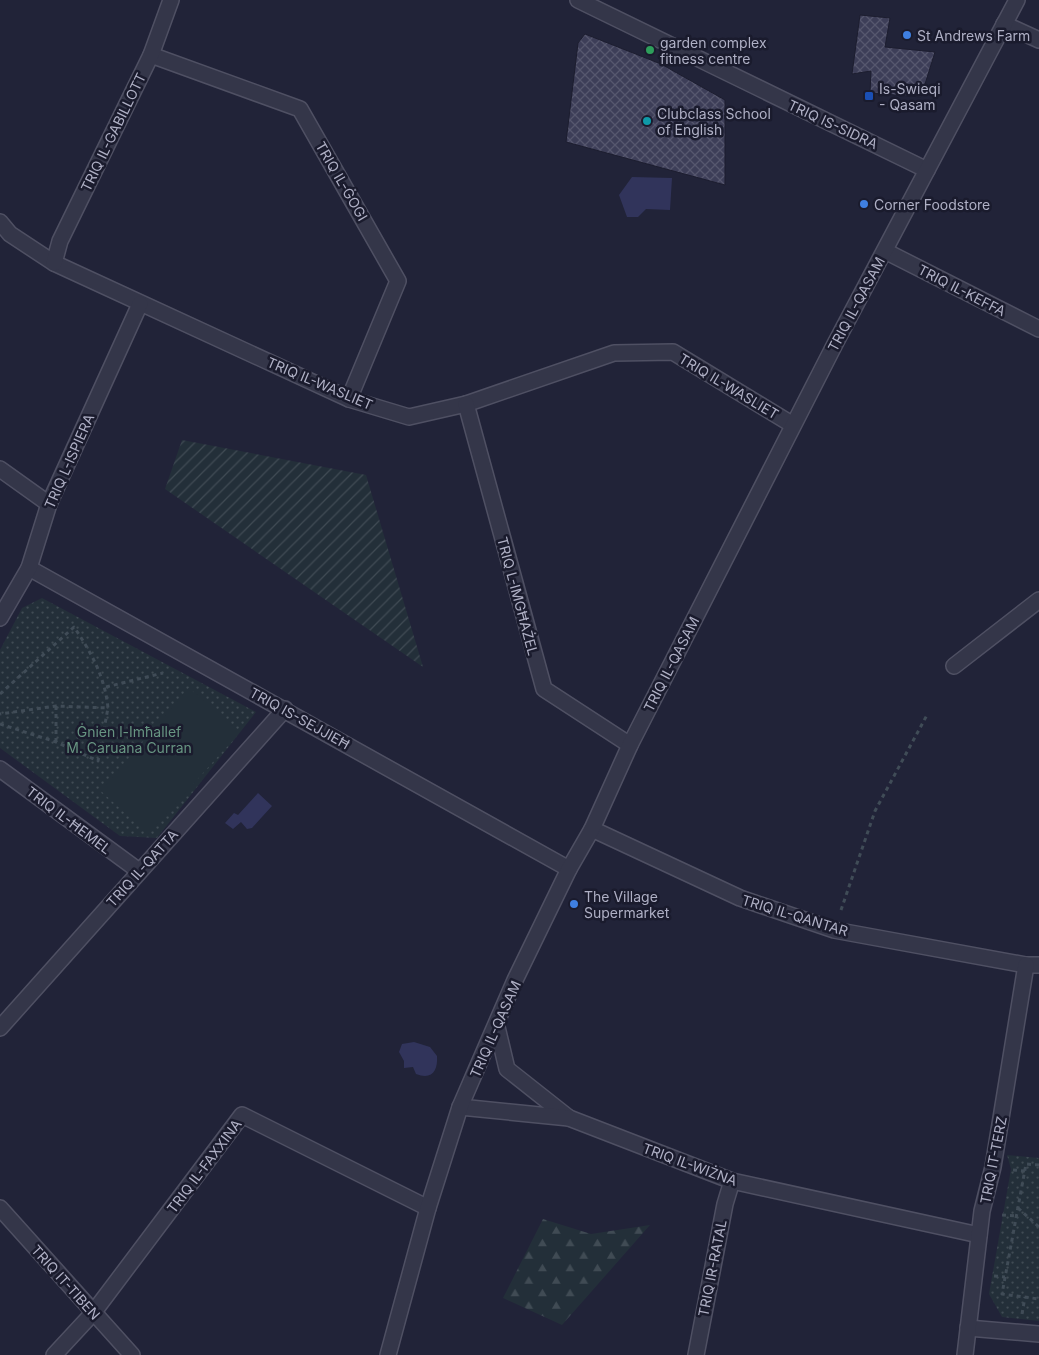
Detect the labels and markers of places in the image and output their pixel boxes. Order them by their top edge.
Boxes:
place label: St Andrews Farm [917,27,1030,44]
marker: St Andrews Farm [901,29,913,41]
place label: garden complex fitness centre [660,34,767,67]
marker: garden complex fitness centre [644,44,656,56]
place label: Is-Swieqi - Qasam [879,80,941,113]
marker: Is-Swieqi - Qasam [863,90,875,102]
place label: Clubclass School of English [657,105,771,138]
marker: Clubclass School of English [641,115,653,127]
place label: Corner Foodstore [874,196,990,213]
marker: Corner Foodstore [858,198,870,210]
place label: The Village Supermarket [584,888,670,921]
marker: The Village Supermarket [568,898,580,910]

